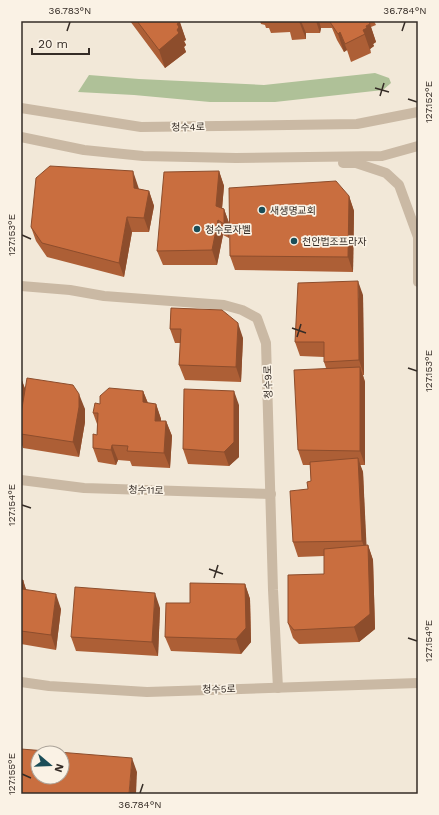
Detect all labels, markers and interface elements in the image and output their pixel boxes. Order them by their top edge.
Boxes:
text: 36.783°N [49,5,91,16]
text: 36.784°N [383,5,427,16]
scale bar [32,30,89,56]
text: 20 m [38,37,68,51]
text: 127.152°E [423,81,434,123]
street label: 청수4로 [171,121,205,133]
marker: 새생명교회 [257,205,267,215]
place label: 새생명교회 [270,205,316,216]
text: 127.153°E [6,214,17,256]
marker: 청수로자벨 [192,224,202,234]
place label: 청수로자벨 [205,224,251,235]
marker: 천안법조프라자 [289,236,299,246]
place label: 천안법조프라자 [302,236,367,247]
text: 127.153°E [423,350,434,392]
street label: 청수9로 [262,365,274,399]
text: 127.154°E [6,484,17,526]
street label: 청수11로 [128,484,164,496]
text: 127.154°E [423,620,434,662]
street label: 청수5로 [202,683,236,695]
north arrow [30,745,70,785]
text: 127.155°E [6,753,17,795]
text: N [52,762,66,774]
text: 36.784°N [118,799,162,810]

